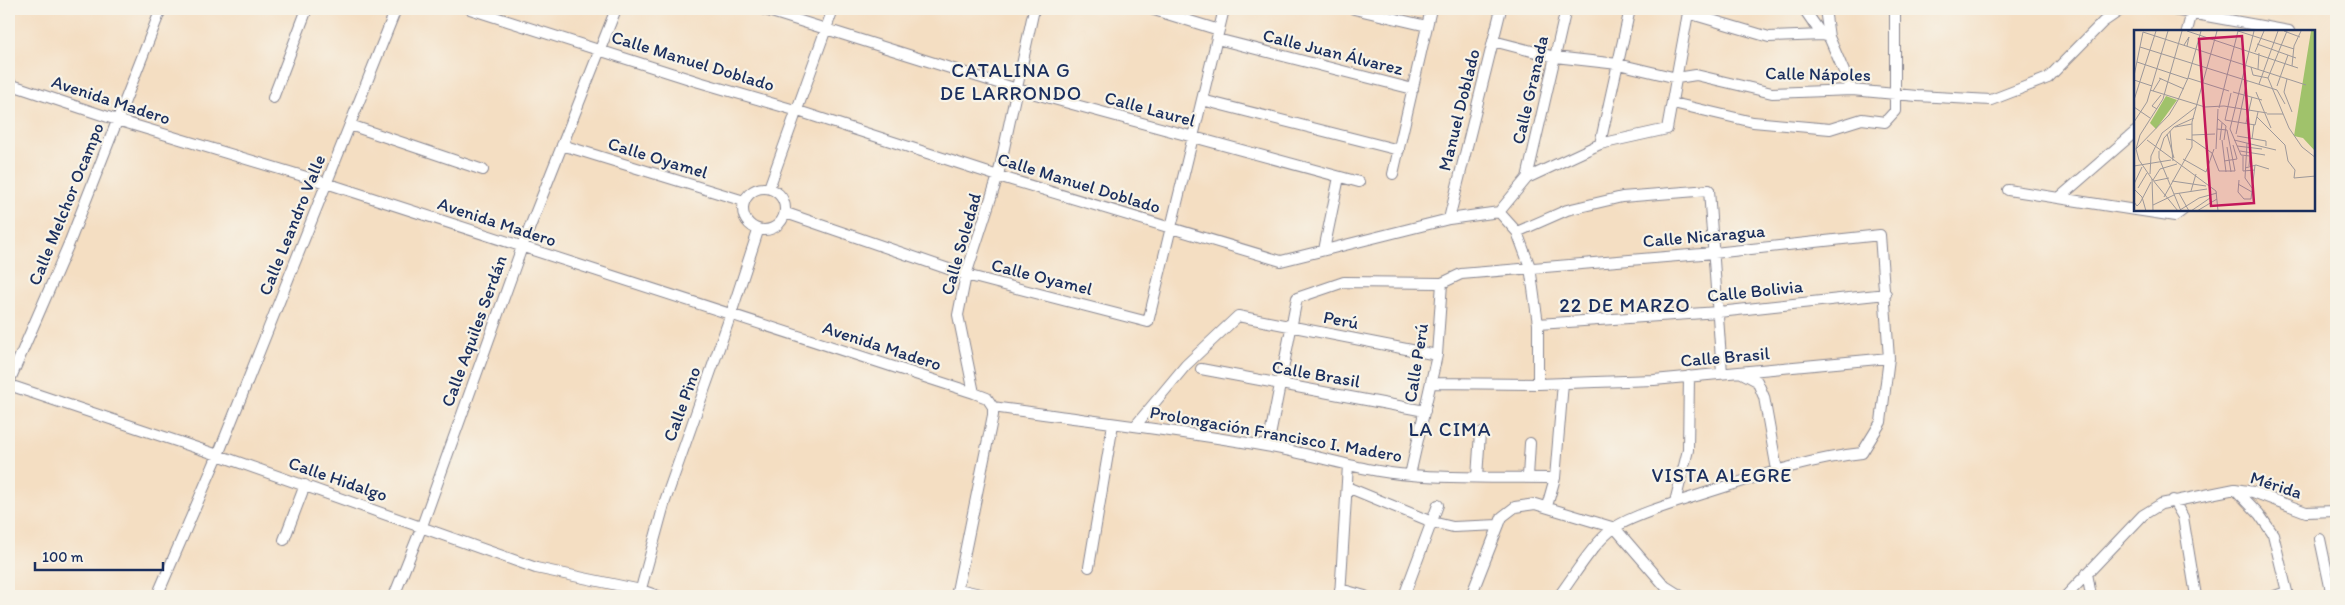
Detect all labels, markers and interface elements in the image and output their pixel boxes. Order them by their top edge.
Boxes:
street label: Calle Juan Álvarez [1261,24,1406,80]
street label: Calle Manuel Doblado [609,26,777,96]
inset map [2134,30,2315,211]
street label: Calle Granada [1507,33,1553,146]
street label: Manuel Doblado [1433,47,1485,173]
district label: CATALINA G DE LARRONDO [940,58,1082,105]
street label: Calle Nápoles [1765,62,1871,86]
street label: Avenida Madero [49,70,173,130]
street label: Calle Laurel [1102,86,1198,132]
street label: Calle Melchor Ocampo [23,119,109,289]
street label: Calle Oyamel [605,132,711,184]
street label: Calle Manuel Doblado [995,148,1163,218]
street label: Calle Leandro Valle [254,151,330,299]
street label: Calle Soledad [936,190,986,298]
street label: Avenida Madero [435,192,559,252]
street label: Calle Nicaragua [1642,220,1767,252]
street label: Calle Aquiles Serdán [436,252,512,410]
street label: Calle Oyamel [989,254,1095,300]
street label: Calle Bolivia [1706,275,1805,307]
district label: 22 DE MARZO [1559,293,1691,317]
street label: Perú [1322,306,1361,334]
street label: Avenida Madero [820,316,944,376]
street label: Calle Perú [1399,322,1433,404]
street label: Calle Brasil [1680,342,1770,372]
street label: Calle Brasil [1270,355,1362,393]
street label: Calle Pino [658,364,706,444]
street label: Prolongación Francisco I. Madero [1148,401,1404,467]
district label: LA CIMA [1408,417,1492,441]
street label: Calle Hidalgo [286,452,390,506]
district label: VISTA ALEGRE [1652,463,1792,487]
street label: Mérida [2247,466,2305,504]
scale bar [35,540,162,572]
text: 100 m [42,548,84,566]

